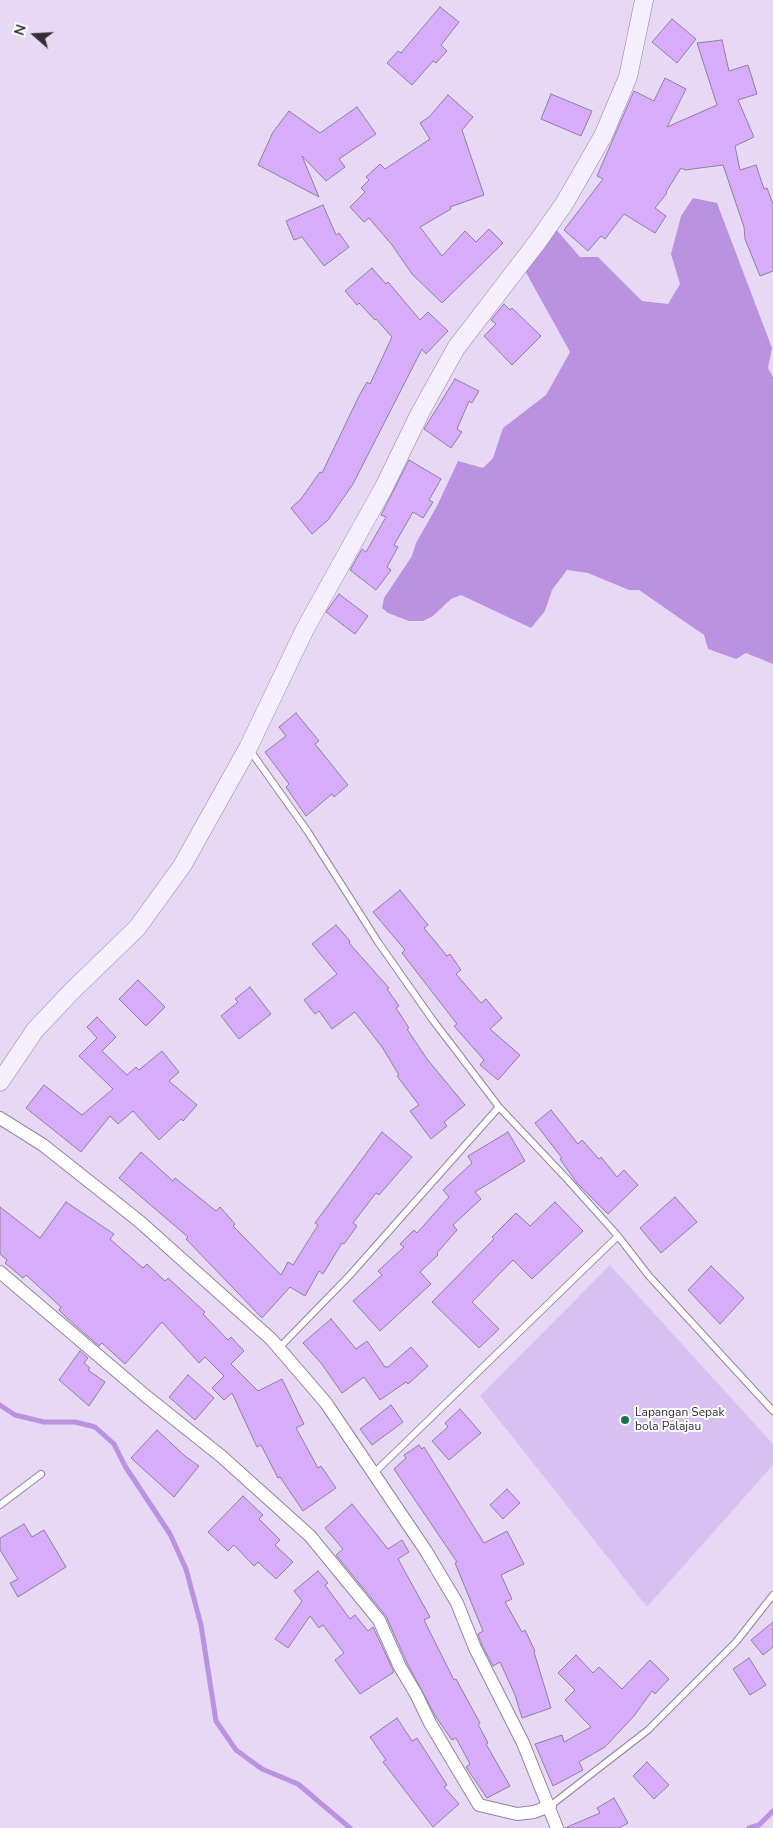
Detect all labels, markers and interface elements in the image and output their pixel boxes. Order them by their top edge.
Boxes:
north arrow [10,10,60,60]
text: N [10,22,31,38]
place label: Lapangan Sepak bola Palajau [635,1406,724,1434]
marker: Lapangan Sepak bola Palajau [619,1414,631,1426]

